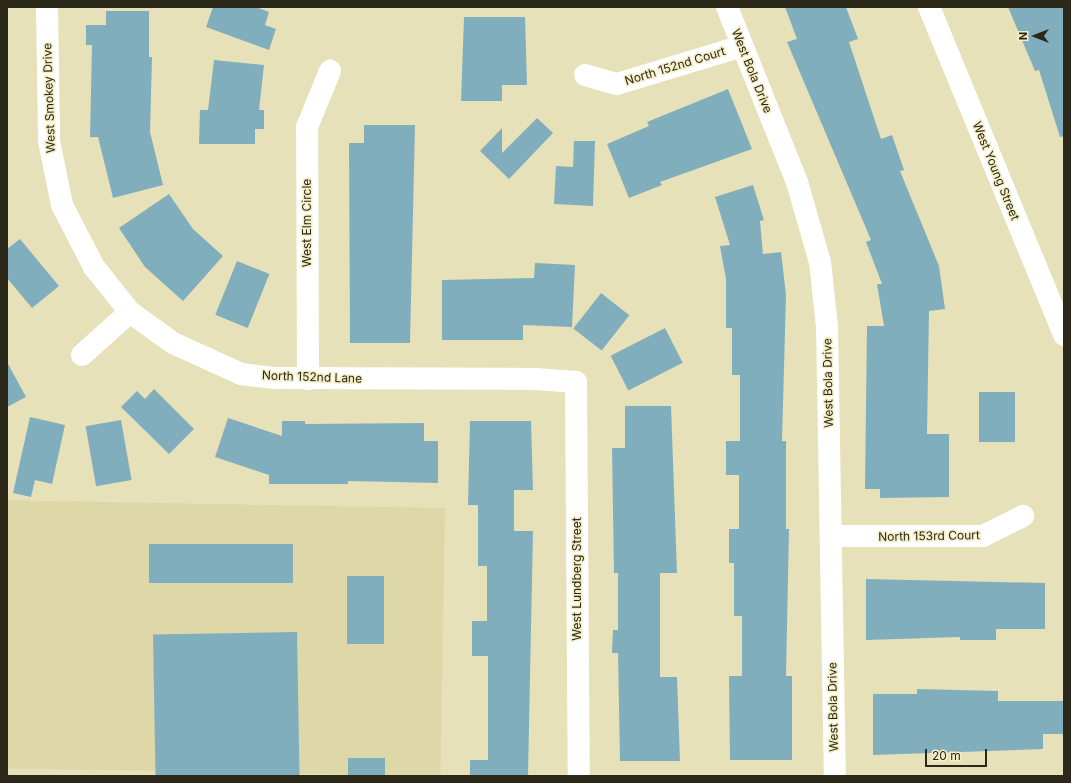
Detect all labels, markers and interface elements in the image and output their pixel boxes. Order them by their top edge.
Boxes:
north arrow [1015,16,1055,56]
street label: West Bola Drive [729,27,775,115]
text: N [1016,32,1030,40]
street label: West Smokey Drive [40,43,58,153]
street label: North 152nd Court [623,44,727,88]
street label: West Young Street [970,120,1022,222]
street label: West Elm Circle [300,179,314,267]
street label: West Bola Drive [820,338,836,428]
street label: North 152nd Lane [262,368,362,386]
street label: West Lundberg Street [570,517,584,641]
street label: North 153rd Court [878,528,980,544]
street label: West Bola Drive [825,662,841,752]
scale bar [927,741,989,767]
text: 20 m [932,748,961,763]

